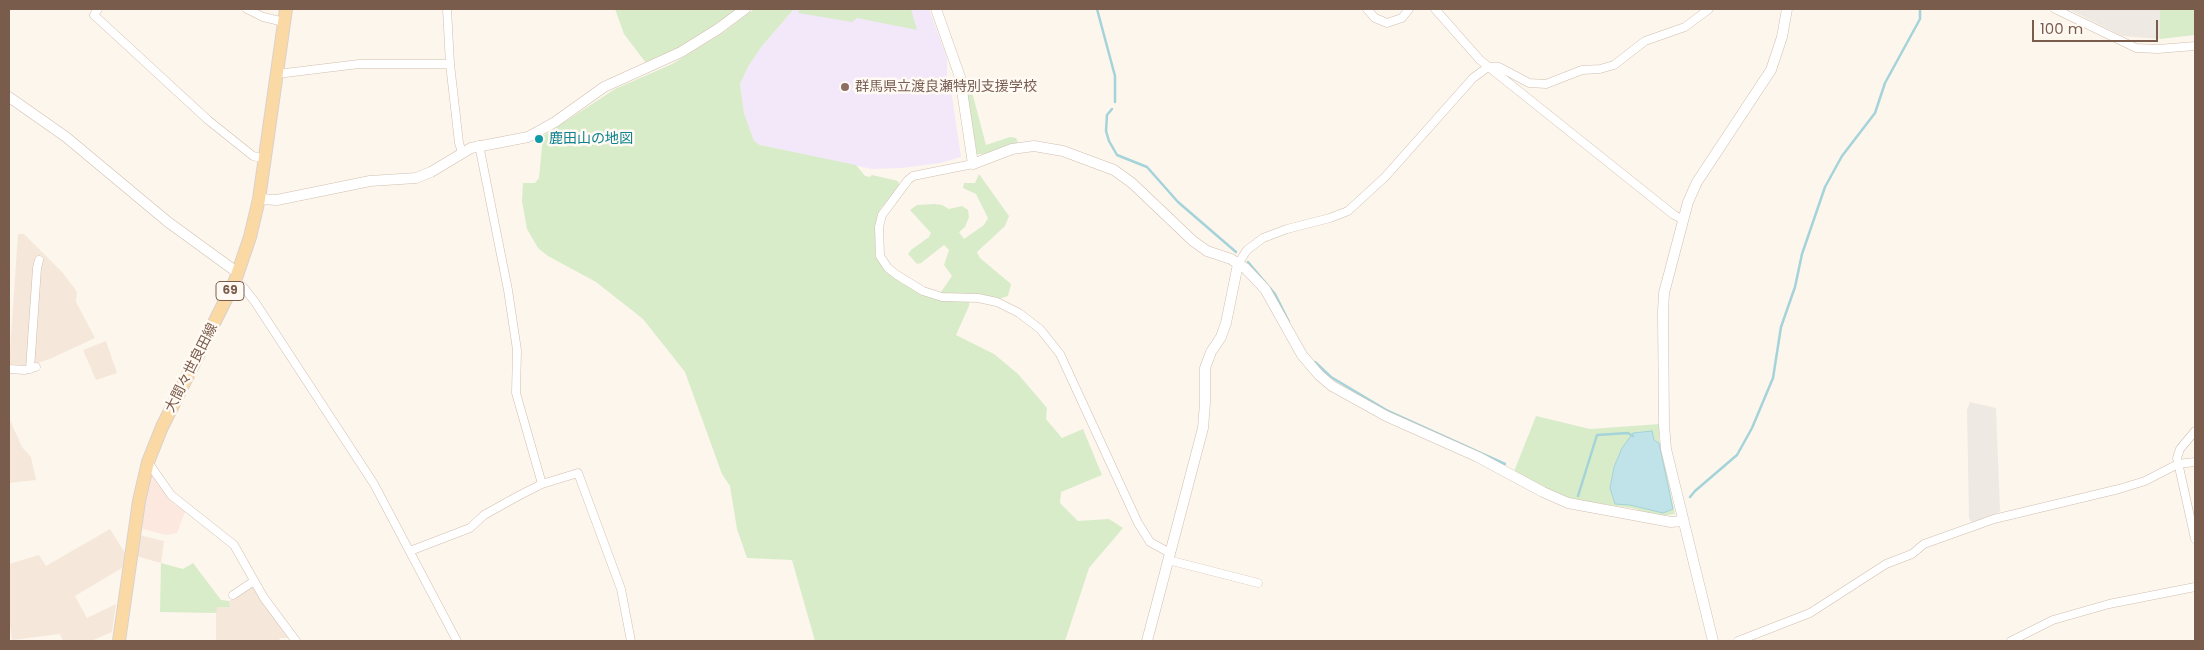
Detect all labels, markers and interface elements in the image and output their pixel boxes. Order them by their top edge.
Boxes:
scale bar [2034,10,2160,42]
text: 100 m [2040,18,2083,39]
place label: 群馬県立渡良瀬特別支援学校 [855,79,1037,95]
marker: 群馬県立渡良瀬特別支援学校 [839,81,851,93]
place label: 鹿田山の地図 [549,131,633,147]
marker: 鹿田山の地図 [533,133,545,145]
road number: 69 [216,282,244,300]
street label: 大間々世良田線 [162,321,222,415]

